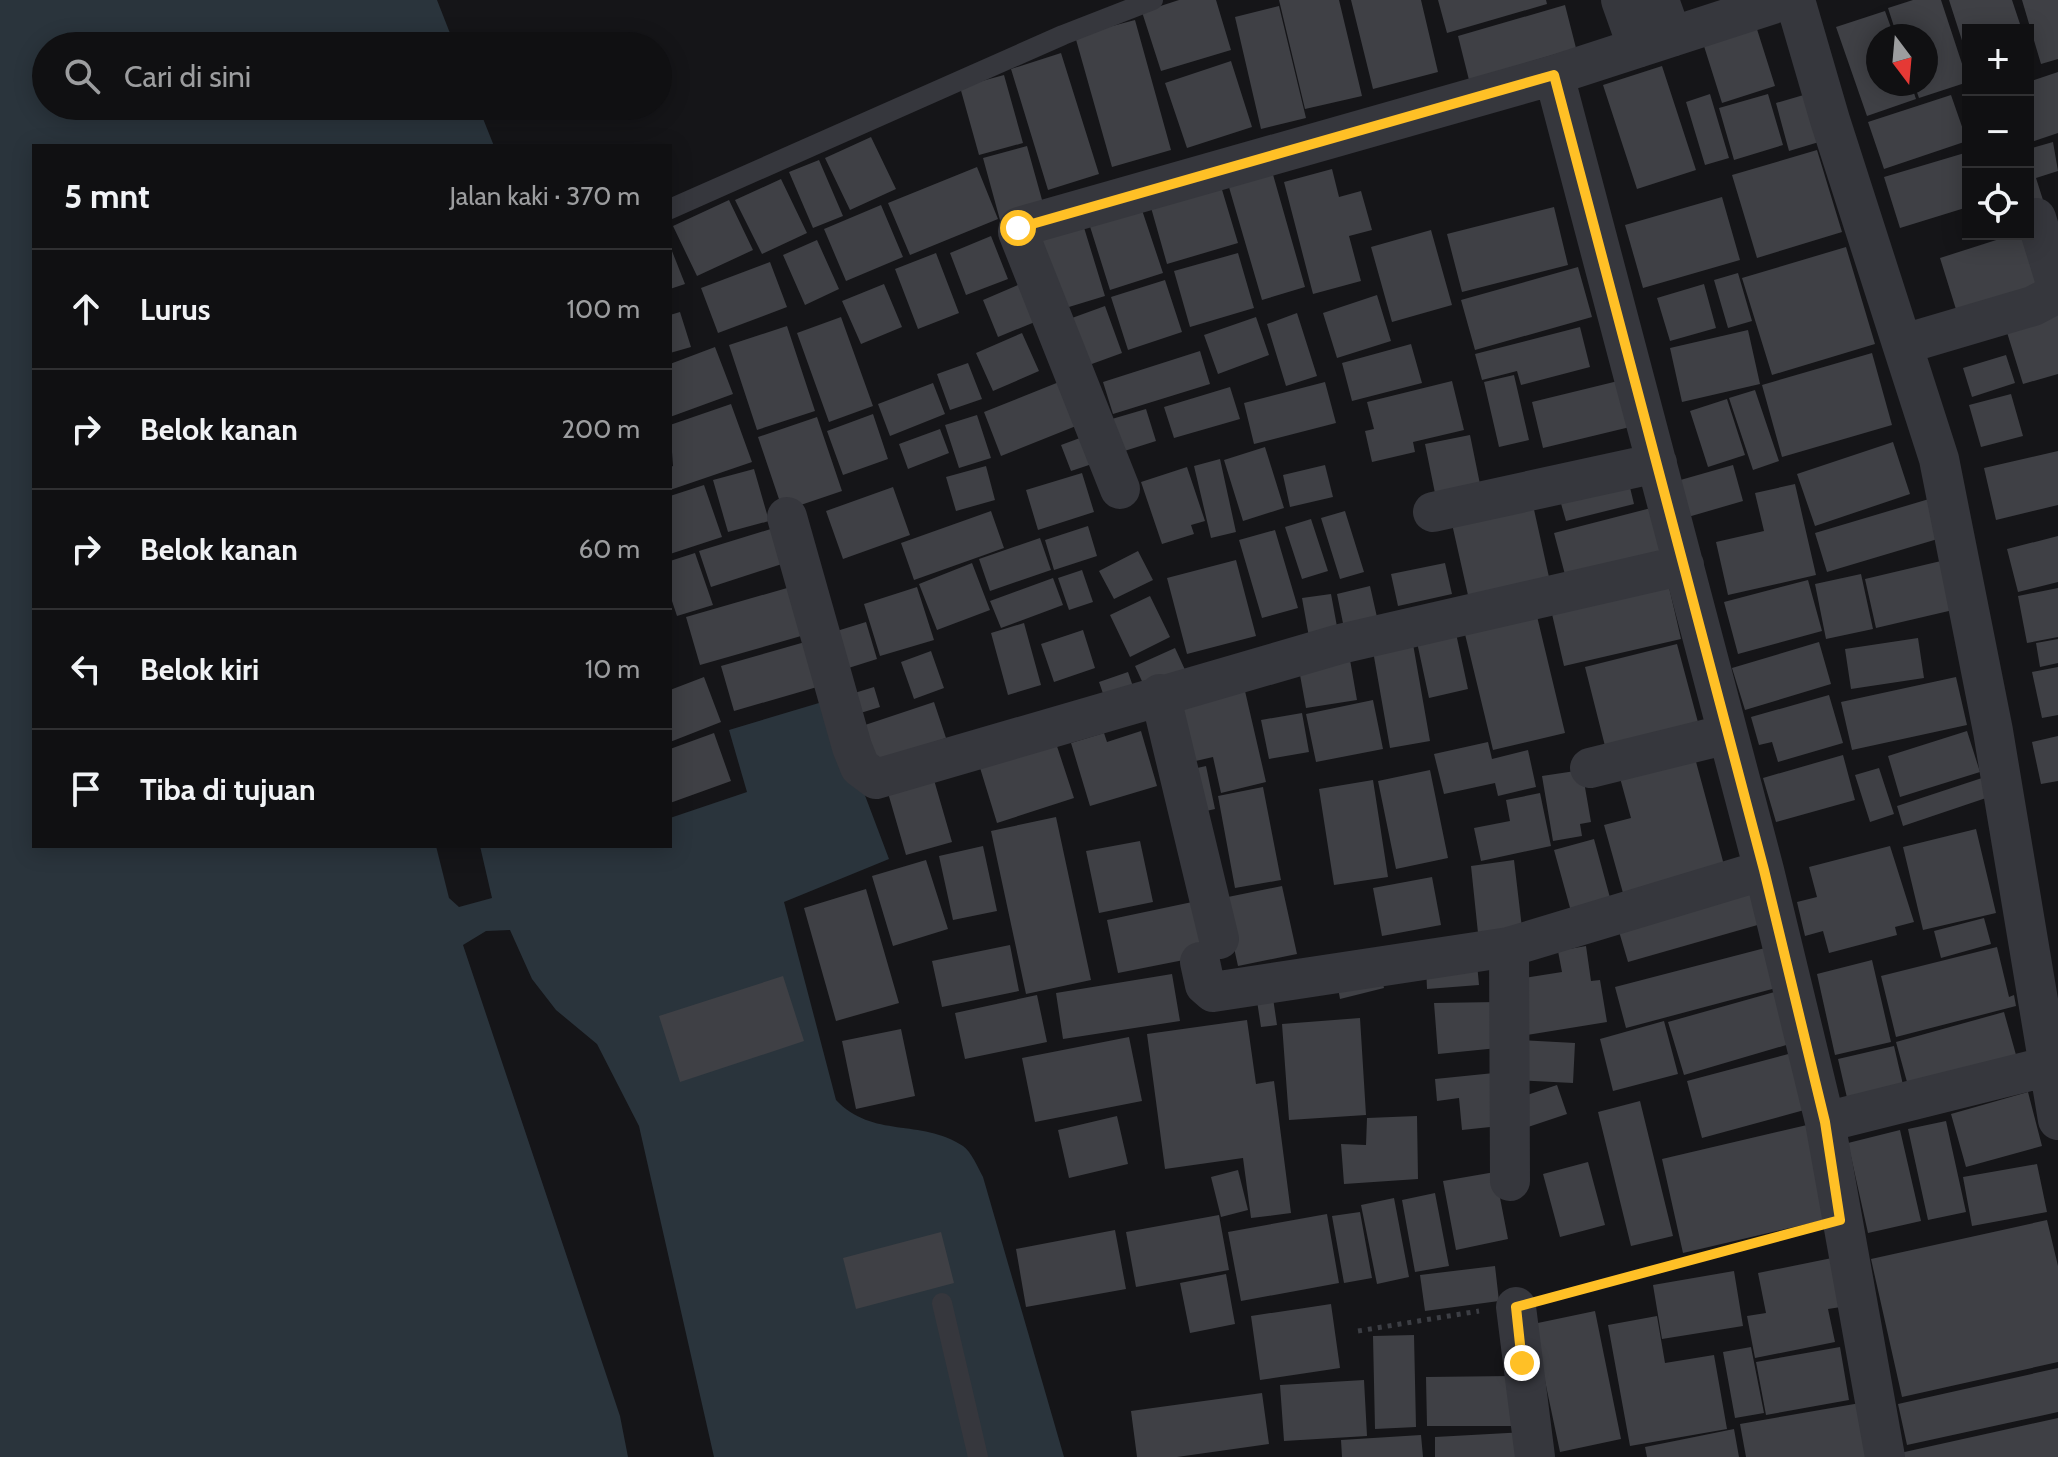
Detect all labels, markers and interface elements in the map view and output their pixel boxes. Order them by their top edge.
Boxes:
north arrow [1866,24,1938,96]
map controls [1962,24,2034,240]
button: + [1962,24,2034,96]
search box [32,32,672,120]
icon: search [60,54,104,98]
text: Cari di sini [124,58,251,95]
button: − [1962,96,2034,168]
button: locate [1962,168,2034,240]
text: 5 mnt [64,175,150,217]
text: Jalan kaki · 370 m [449,180,640,212]
route start [1000,210,1036,246]
icon: ahead [64,287,108,331]
text: Lurus [140,291,211,328]
text: 100 m [567,293,640,325]
icon: right [64,407,108,451]
text: Belok kanan [140,411,298,448]
text: 200 m [561,413,640,445]
icon: right [64,527,108,571]
text: Belok kanan [140,531,298,568]
text: 60 m [578,533,640,565]
icon: left [64,647,108,691]
text: Belok kiri [140,651,259,688]
text: 10 m [585,653,640,685]
icon: arrive [64,767,108,811]
text: Tiba di tujuan [140,771,316,808]
route end [1504,1345,1540,1381]

